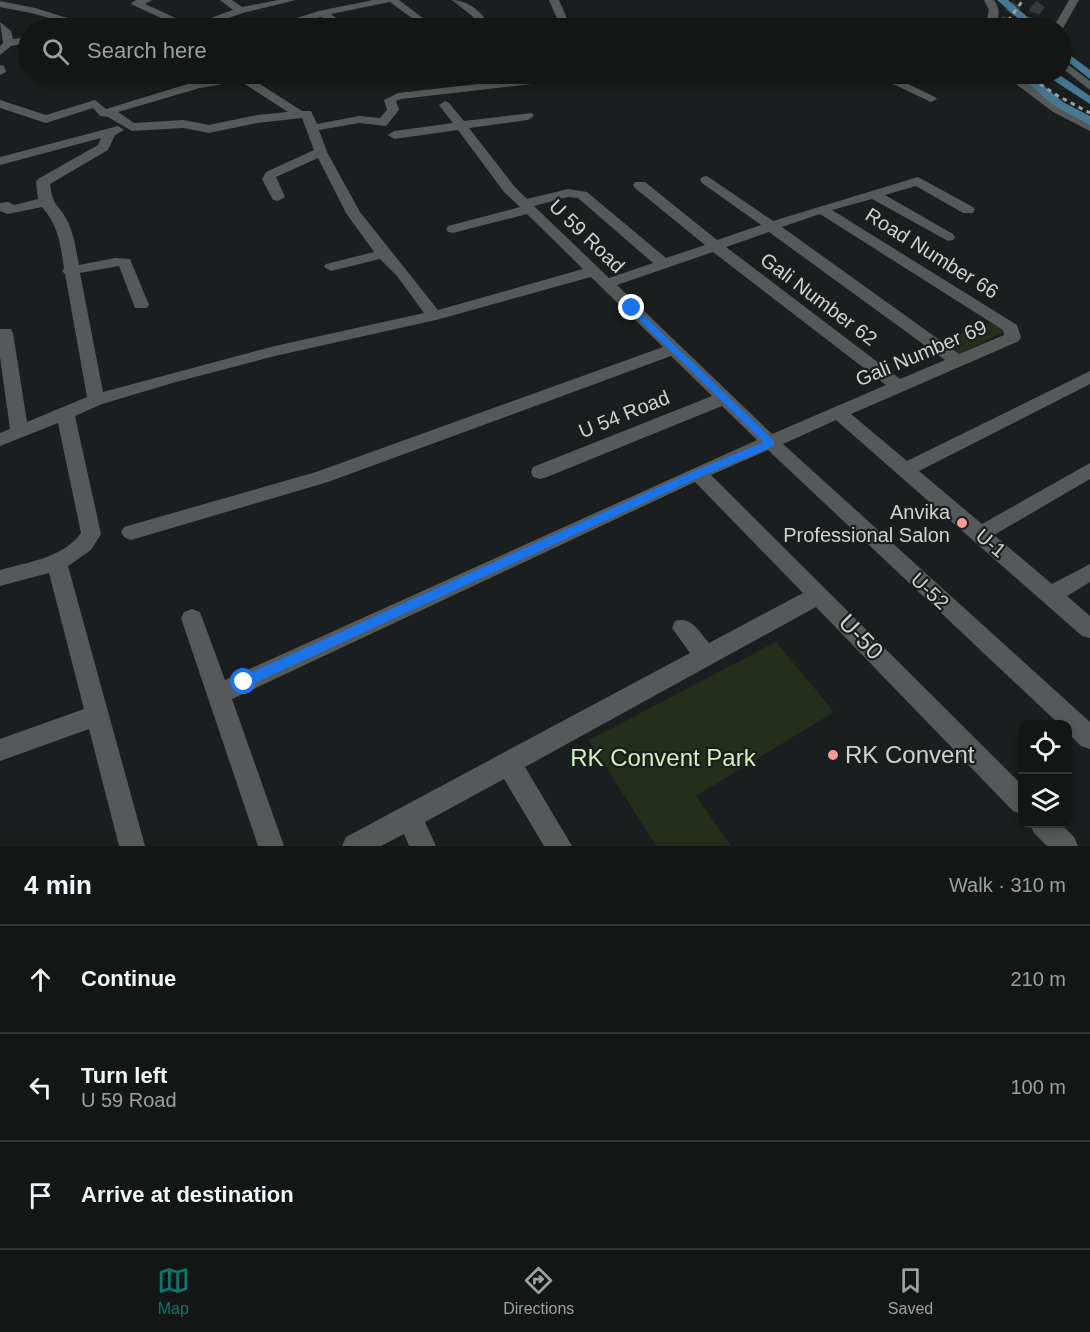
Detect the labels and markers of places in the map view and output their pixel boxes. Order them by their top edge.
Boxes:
place label: Anvika Professional Salon [783,501,951,546]
marker: Anvika Professional Salon [955,516,969,530]
place label: RK Convent [845,741,975,768]
marker: RK Convent [826,748,840,762]

